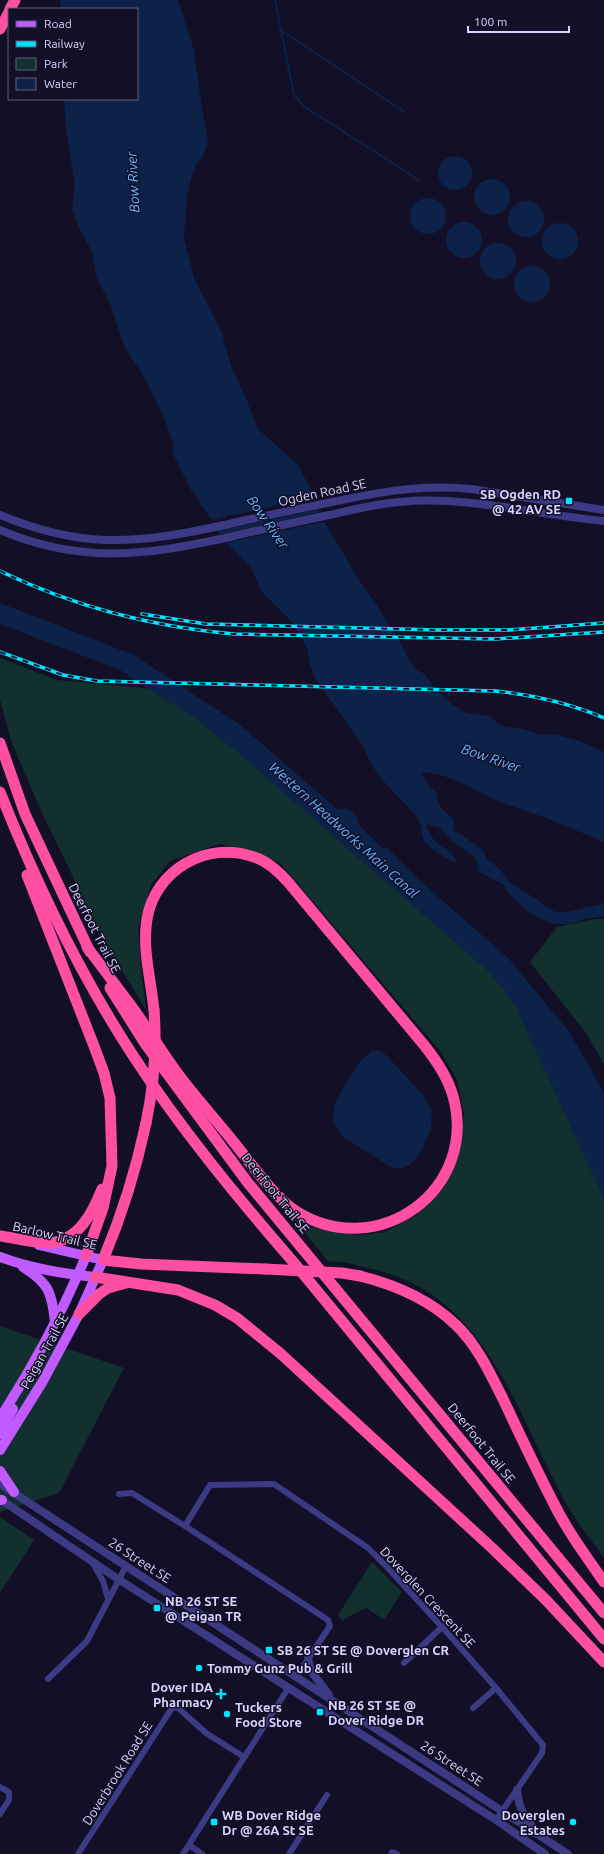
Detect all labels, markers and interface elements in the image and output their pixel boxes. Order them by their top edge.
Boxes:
legend [8,8,138,100]
scale bar [468,8,569,34]
text: 100 m [474,15,507,28]
text: Road [44,17,72,30]
text: Railway [44,37,85,50]
text: Park [44,57,68,70]
text: Water [44,77,77,90]
water label: Bow River [123,150,143,213]
street label: Ogden Road SE [277,476,367,508]
place label: SB Ogden RD @ 42 AV SE [480,487,561,516]
water label: Bow River [244,492,293,552]
marker: SB Ogden RD @ 42 AV SE [564,496,574,506]
water label: Bow River [459,740,523,776]
water label: Western Headworks Main Canal [266,759,422,901]
street label: Deerfoot Trail SE [66,881,124,975]
street label: Deerfoot Trail SE [239,1150,313,1236]
street label: Barlow Trail SE [12,1219,98,1251]
street label: Peigan Trail SE [17,1311,71,1391]
street label: Deerfoot Trail SE [445,1400,519,1486]
street label: 26 Street SE [106,1535,174,1585]
street label: Doverglen Crescent SE [378,1544,478,1650]
place label: NB 26 ST SE @ Peigan TR [165,1594,242,1623]
marker: NB 26 ST SE @ Peigan TR [152,1603,162,1613]
place label: SB 26 ST SE @ Doverglen CR [277,1643,450,1657]
marker: SB 26 ST SE @ Doverglen CR [264,1645,274,1655]
place label: Tommy Gunz Pub & Grill [207,1661,352,1675]
marker: Tommy Gunz Pub & Grill [194,1663,204,1673]
place label: Dover IDA Pharmacy [151,1680,214,1709]
marker: Dover IDA Pharmacy [216,1689,226,1699]
place label: NB 26 ST SE @ Dover Ridge DR [328,1698,425,1727]
place label: Tuckers Food Store [235,1700,302,1729]
marker: NB 26 ST SE @ Dover Ridge DR [315,1707,325,1717]
marker: Tuckers Food Store [222,1709,232,1719]
street label: Doverbrook Road SE [79,1719,155,1827]
street label: 26 Street SE [418,1738,486,1788]
place label: WB Dover Ridge Dr @ 26A St SE [222,1808,321,1837]
place label: Doverglen Estates [502,1808,565,1837]
marker: WB Dover Ridge Dr @ 26A St SE [209,1817,219,1827]
marker: Doverglen Estates [568,1817,578,1827]

